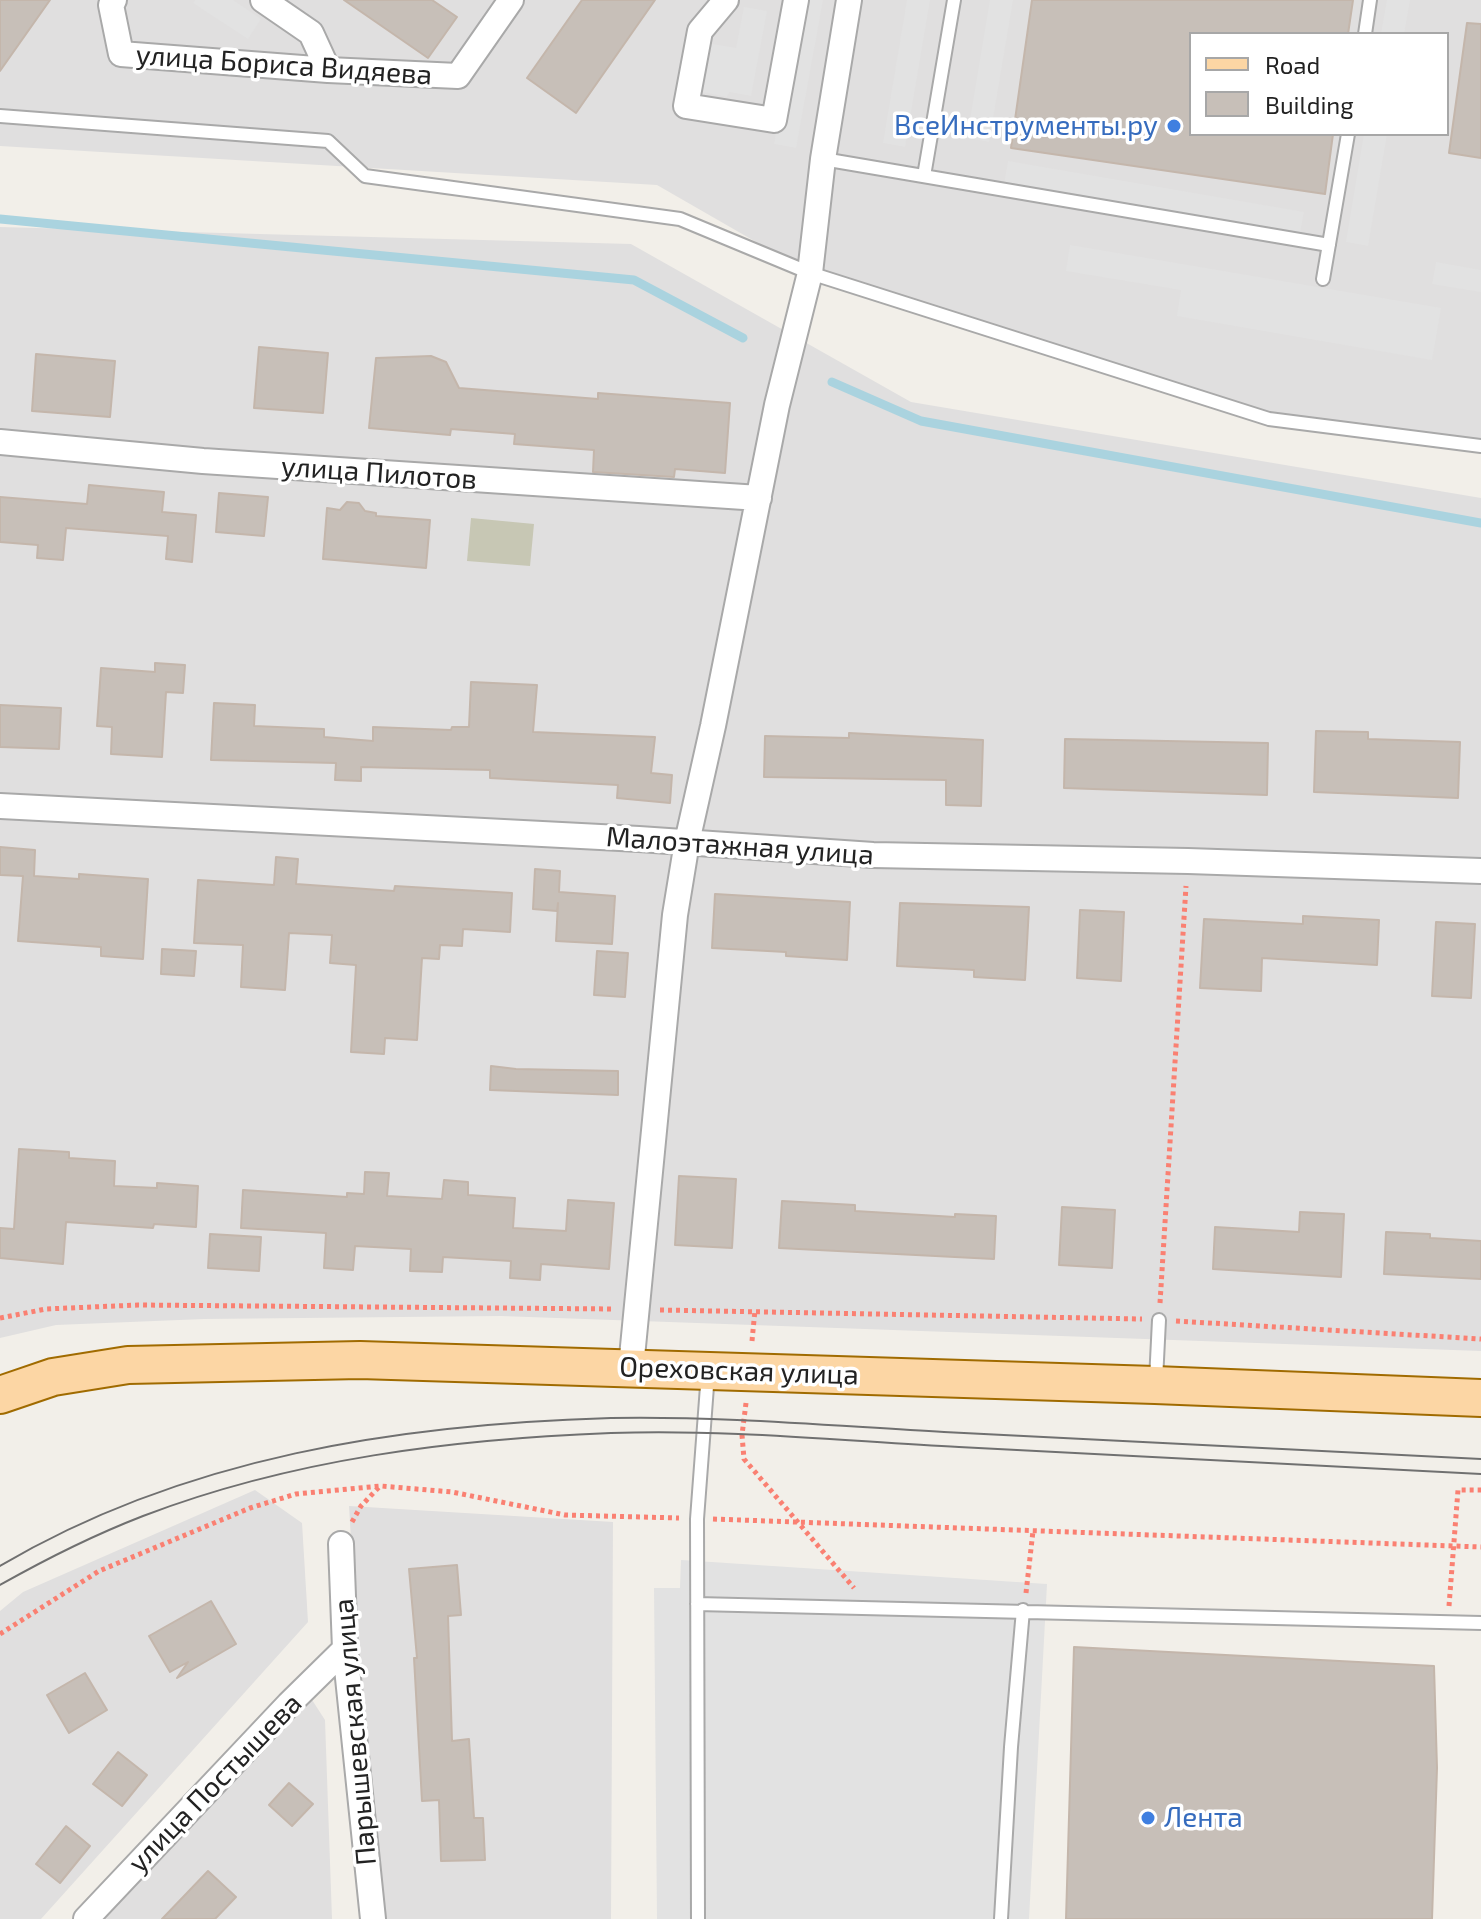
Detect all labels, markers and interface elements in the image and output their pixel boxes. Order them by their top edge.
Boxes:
legend [1189,32,1449,136]
street label: улица Бориса Видяева [135,38,433,92]
text: Road [1265,50,1320,79]
text: Building [1265,90,1354,119]
place label: ВсеИнструменты.ру [894,109,1158,143]
marker: ВсеИнструменты.ру [1165,117,1183,135]
street label: улица Пилотов [280,449,478,497]
street label: Малоэтажная улица [605,820,875,872]
street label: Ореховская улица [619,1350,859,1392]
street label: Парышевская улица [327,1597,383,1867]
street label: улица Постышева [121,1687,309,1879]
place label: Лента [1164,1801,1243,1835]
marker: Лента [1139,1809,1157,1827]

